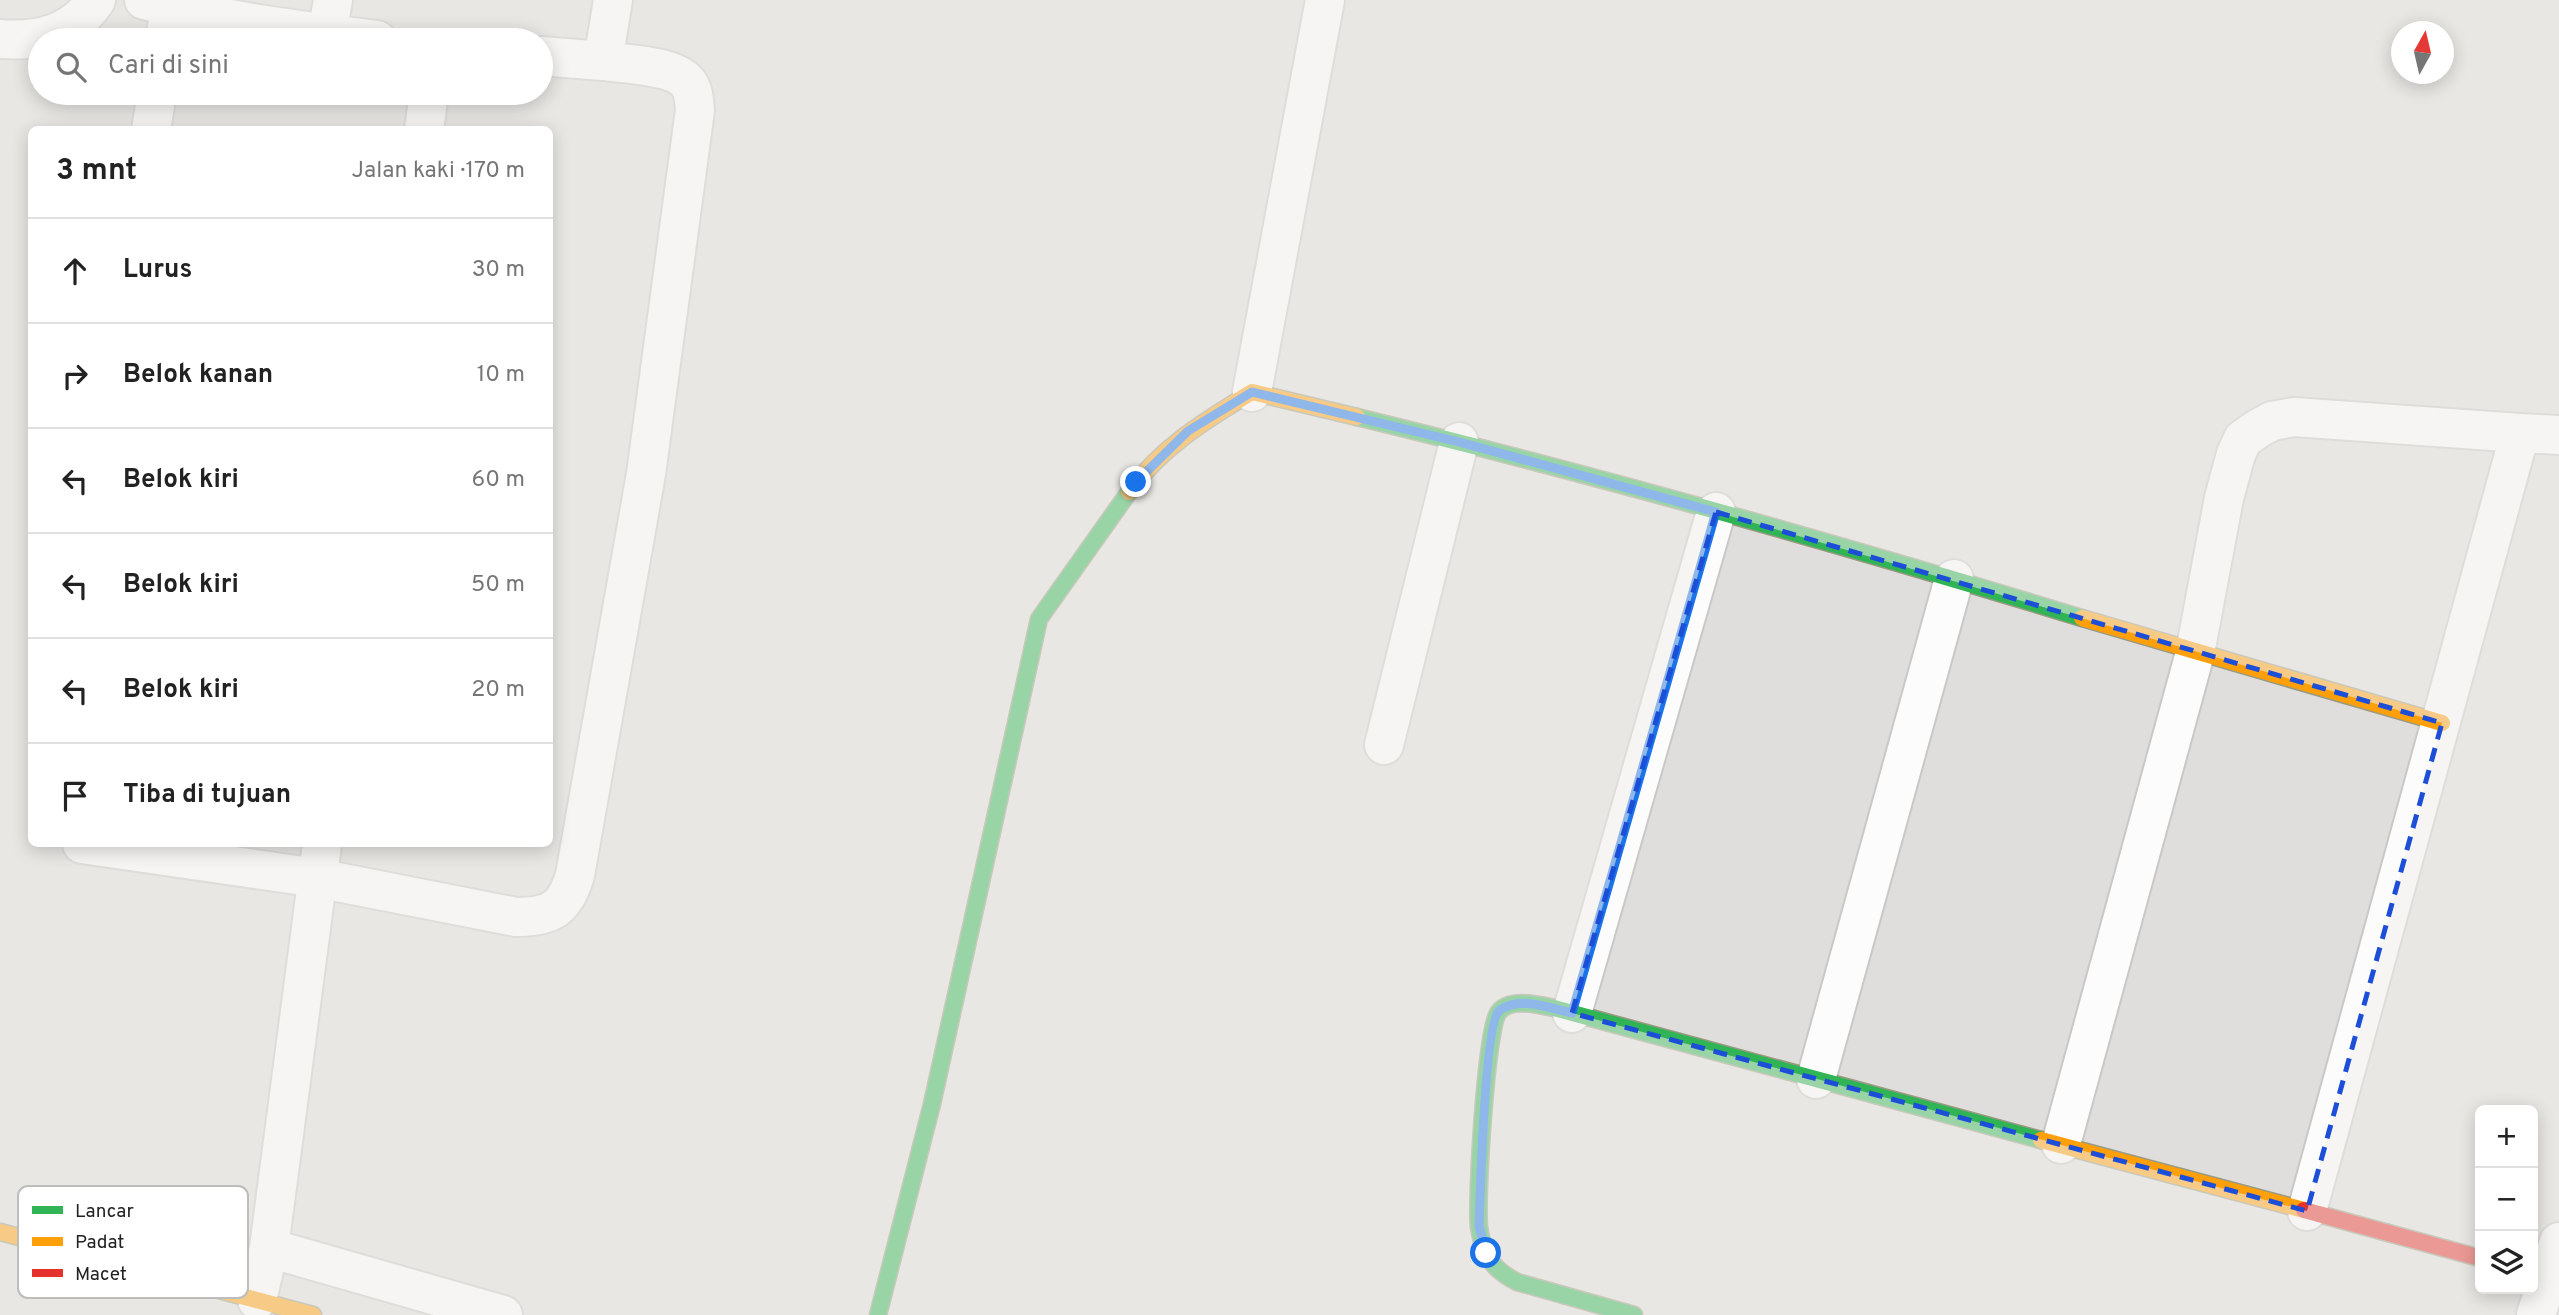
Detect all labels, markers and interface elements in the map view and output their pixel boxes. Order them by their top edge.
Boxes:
north arrow [2391,21,2454,84]
search box [28,28,553,105]
icon: search [52,48,90,86]
text: Cari di sini [108,50,229,83]
text: 3 mnt [56,153,137,190]
text: Jalan kaki · 170 m [352,157,525,186]
icon: ahead [56,252,94,290]
text: Lurus [123,254,192,287]
text: 30 m [472,256,525,285]
icon: right [56,357,94,395]
text: Belok kanan [123,359,273,392]
text: 10 m [477,361,525,390]
icon: left [56,462,94,500]
text: Belok kiri [123,464,239,497]
text: 60 m [472,466,525,495]
route end [1120,466,1151,497]
icon: left [56,567,94,605]
text: Belok kiri [123,569,239,602]
text: 50 m [471,571,525,600]
icon: left [56,672,94,710]
text: Belok kiri [123,674,239,707]
text: 20 m [471,676,525,705]
icon: arrive [56,777,94,815]
text: Tiba di tujuan [123,779,291,812]
map controls [2475,1105,2538,1294]
button: + [2475,1105,2538,1168]
button: − [2475,1168,2538,1231]
legend [18,1186,248,1298]
text: Lancar [75,1200,134,1224]
text: Padat [75,1231,124,1255]
button: layers [2475,1231,2538,1294]
route start [1470,1237,1501,1268]
text: Macet [75,1263,127,1287]

